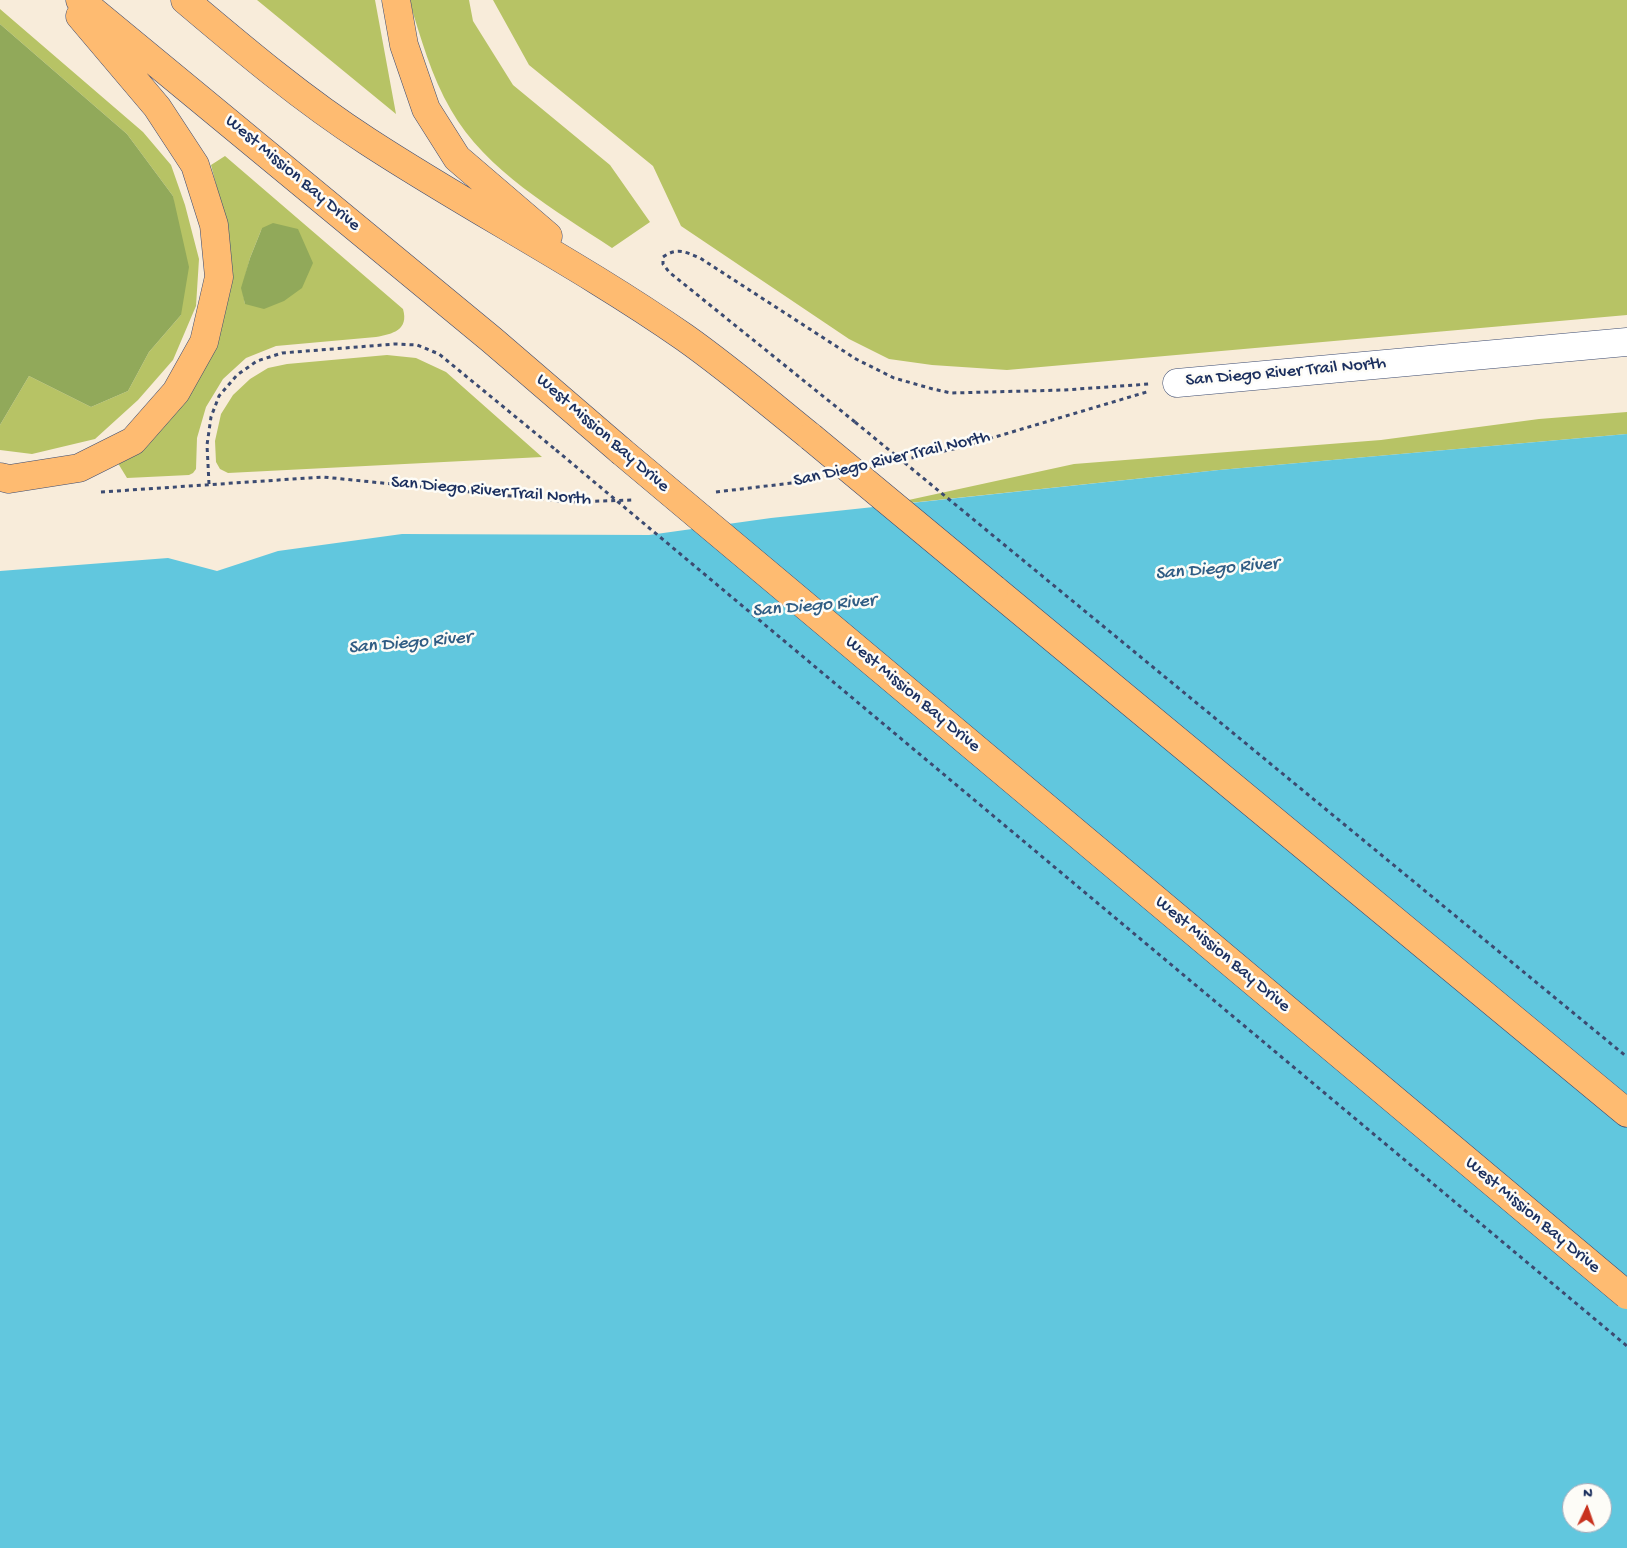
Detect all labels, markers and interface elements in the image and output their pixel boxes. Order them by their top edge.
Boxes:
street label: West Mission Bay Drive [220,111,364,237]
street label: San Diego River Trail North [1185,353,1387,393]
street label: West Mission Bay Drive [531,370,673,498]
street label: San Diego River Trail North [792,427,992,493]
street label: San Diego River Trail North [390,472,592,512]
water label: San Diego River [1155,553,1279,587]
water label: San Diego River [752,590,876,624]
water label: San Diego River [348,627,472,661]
street label: West Mission Bay Drive [840,632,984,758]
street label: West Mission Bay Drive [1150,892,1294,1018]
street label: West Mission Bay Drive [1460,1153,1604,1279]
north arrow [1562,1483,1612,1533]
text: N [1583,1485,1593,1502]

